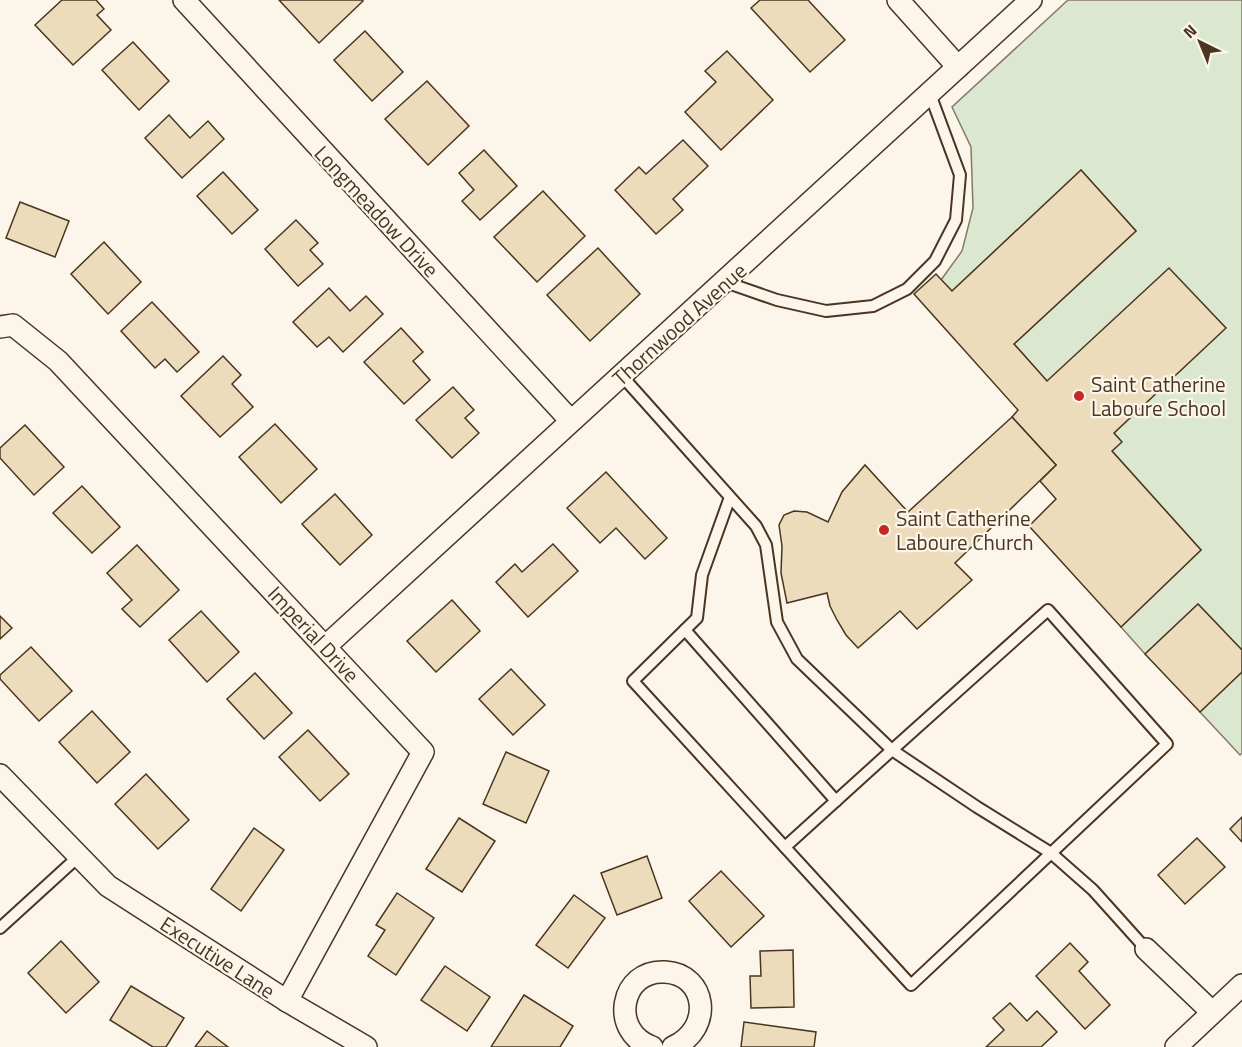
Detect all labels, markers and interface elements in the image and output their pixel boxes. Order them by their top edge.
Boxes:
north arrow [1170,12,1230,72]
text: N [1178,18,1202,44]
street label: Longmeadow Drive [307,138,447,284]
street label: Thornwood Avenue [605,255,753,393]
place label: Saint Catherine Laboure School [1091,368,1226,424]
marker: Saint Catherine Laboure School [1072,389,1086,403]
place label: Saint Catherine Laboure Church [896,502,1034,558]
marker: Saint Catherine Laboure Church [877,523,891,537]
street label: Imperial Drive [261,578,367,690]
street label: Executive Lane [154,908,282,1006]

